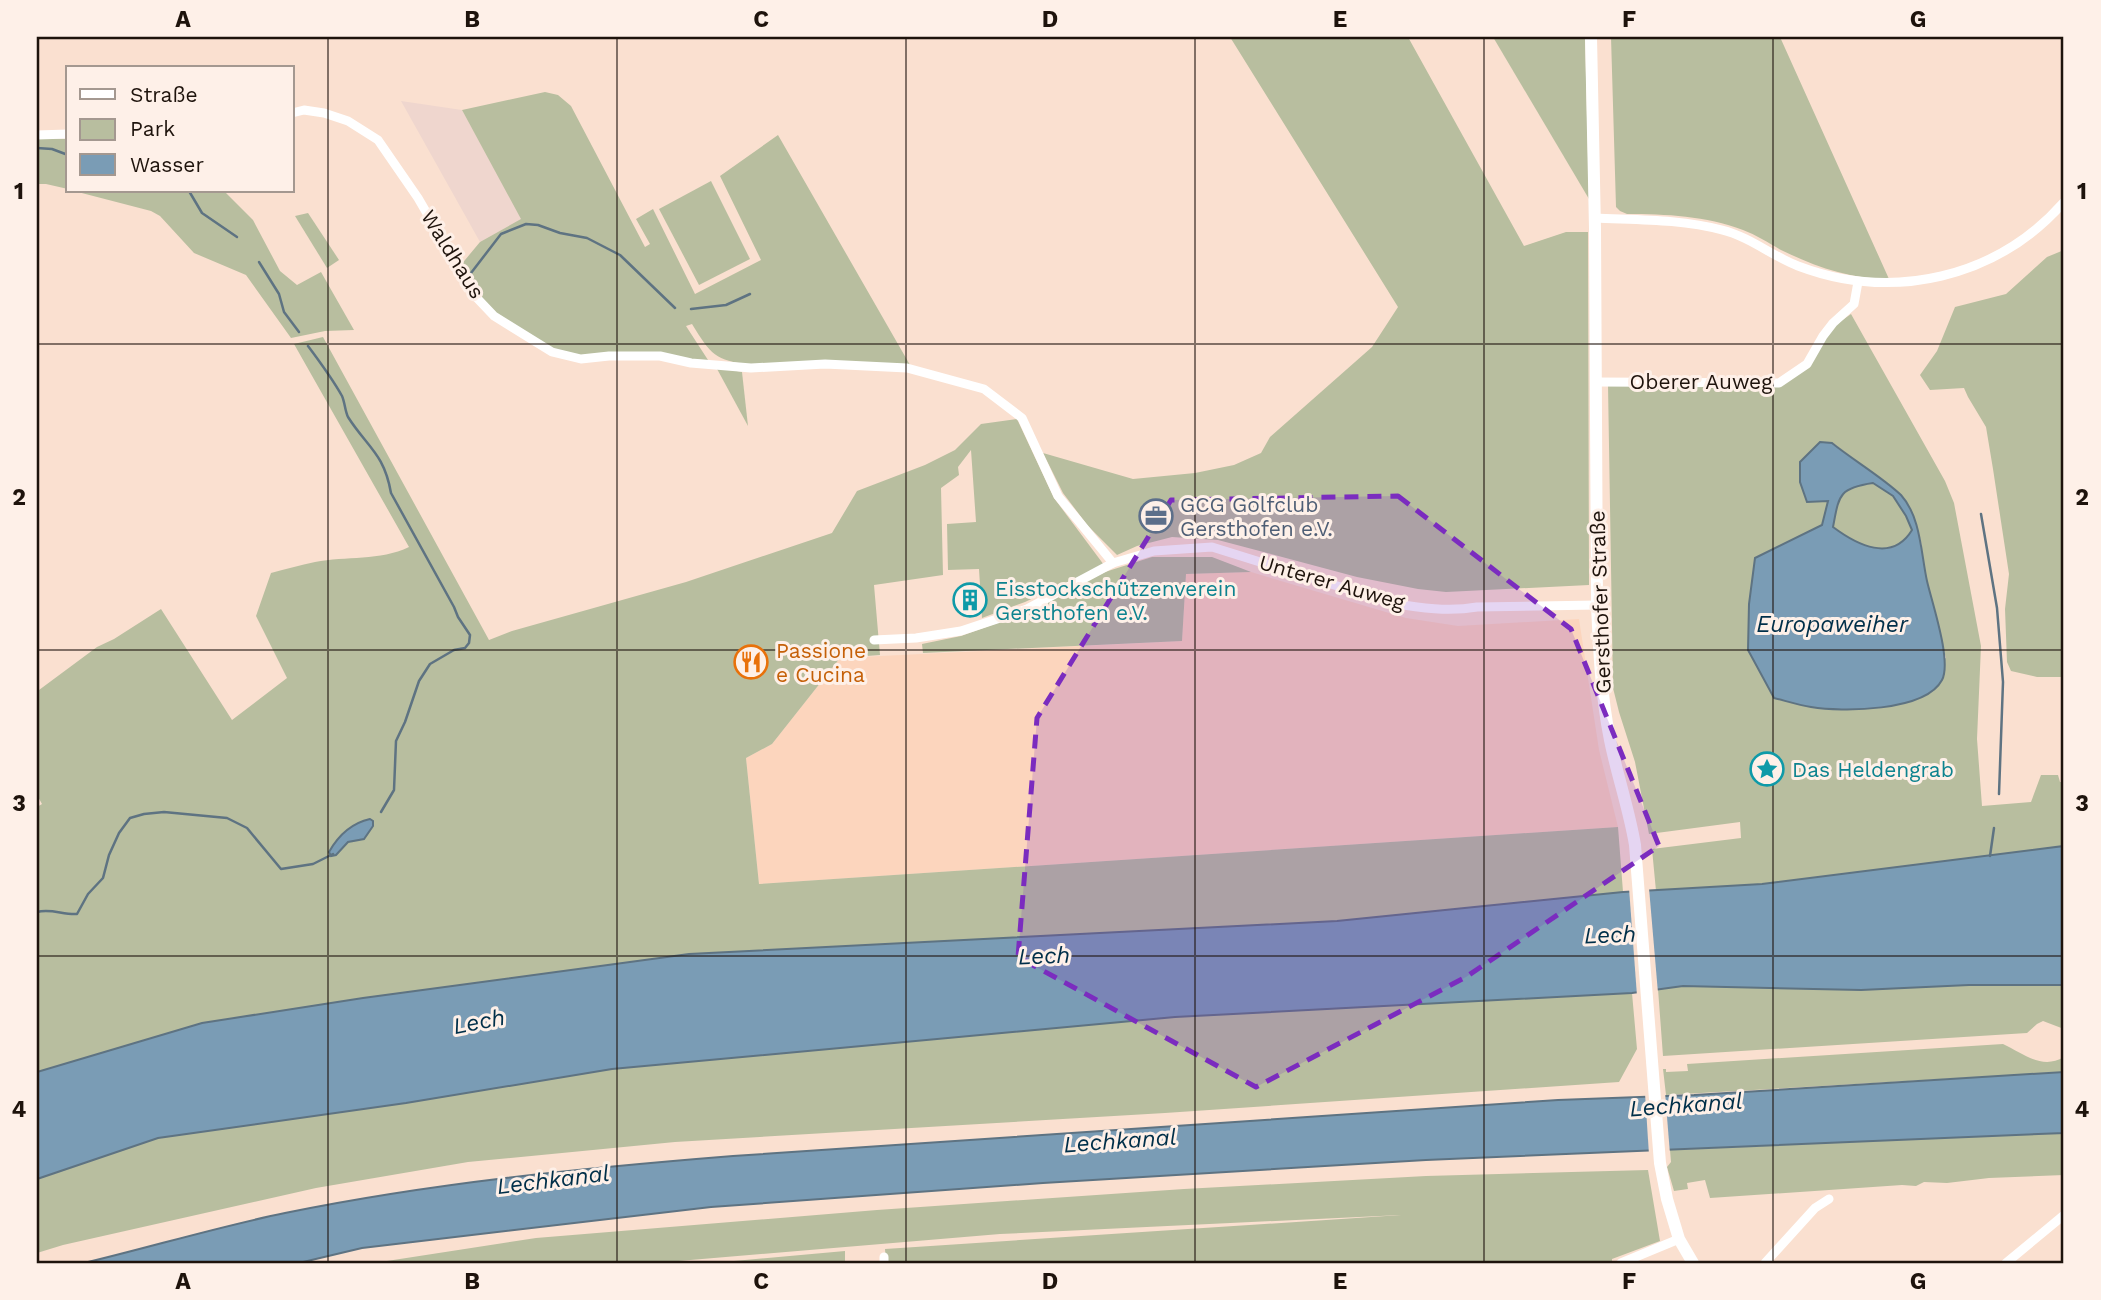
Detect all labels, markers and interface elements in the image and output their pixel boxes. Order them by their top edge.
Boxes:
text: A [175,6,191,33]
text: B [464,6,480,33]
text: C [753,6,769,33]
text: D [1042,6,1058,33]
text: E [1333,6,1347,33]
text: F [1622,6,1636,33]
text: G [1910,6,1926,33]
legend [66,66,294,192]
text: Straße [130,82,198,107]
text: Park [130,116,175,141]
text: Wasser [130,152,204,177]
text: 1 [14,178,24,205]
text: 1 [2077,178,2087,205]
street label: Waldhaus [416,205,490,303]
street label: Oberer Auweg [1630,369,1773,394]
text: 2 [12,484,26,511]
text: 2 [2075,484,2089,511]
place label: GCG Golfclub Gersthofen e.V. [1180,492,1333,541]
office icon: GCG Golfclub Gersthofen e.V. [1137,497,1175,535]
street label: Gersthofer Straße [1584,510,1616,694]
street label: Unterer Auweg [1256,549,1409,615]
place label: Eisstockschützenverein Gersthofen e.V. [995,576,1236,625]
building icon: Eisstockschützenverein Gersthofen e.V. [951,581,989,619]
water label: Europaweiher [1756,611,1909,638]
place label: Passione e Cucina [776,638,866,687]
restaurant icon: Passione e Cucina [732,643,770,681]
place icon: Das Heldengrab [1748,750,1786,788]
place label: Das Heldengrab [1792,757,1954,782]
text: 3 [12,790,26,817]
text: 3 [2075,790,2089,817]
water label: Lech [1583,921,1637,949]
water label: Lech [1017,942,1071,970]
water label: Lech [451,1004,507,1040]
water label: Lechkanal [1629,1088,1743,1122]
text: 4 [12,1096,27,1123]
text: 4 [2075,1096,2090,1123]
water label: Lechkanal [1063,1124,1177,1158]
water label: Lechkanal [495,1160,611,1200]
text: A [175,1268,191,1295]
text: B [464,1268,480,1295]
text: C [753,1268,769,1295]
text: D [1042,1268,1058,1295]
text: E [1333,1268,1347,1295]
text: F [1622,1268,1636,1295]
text: G [1910,1268,1926,1295]

